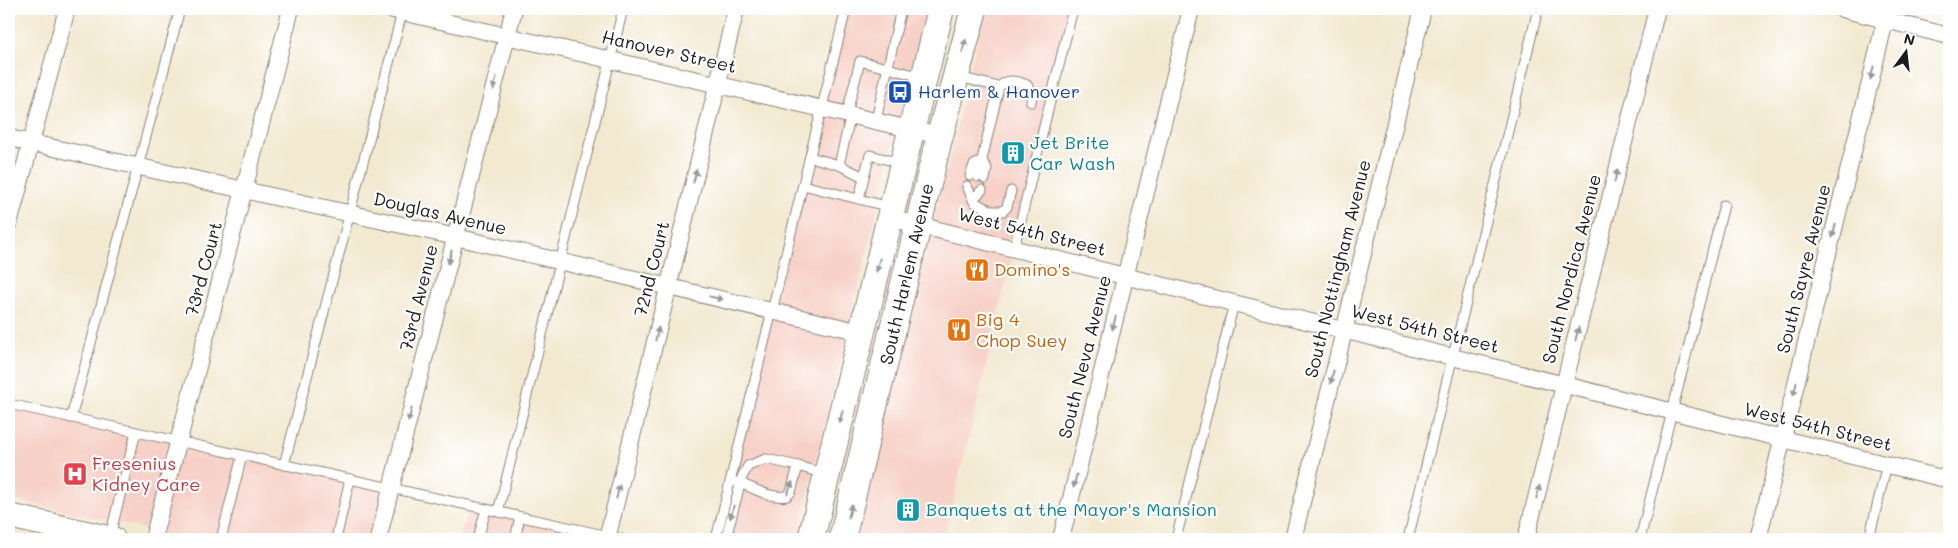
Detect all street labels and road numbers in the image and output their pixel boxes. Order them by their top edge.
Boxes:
street label: Hanover Street [600,24,739,78]
street label: South Nottingham Avenue [1298,157,1376,380]
street label: South Nordica Avenue [1536,172,1606,366]
street label: South Harlem Avenue [873,181,939,367]
street label: South Sayre Avenue [1770,182,1836,356]
street label: Douglas Avenue [371,186,509,240]
street label: West 54th Street [956,201,1109,261]
street label: 73rd Court [179,219,227,319]
street label: 72nd Court [628,219,674,319]
street label: 73rd Avenue [393,242,443,354]
street label: South Neva Avenue [1052,273,1116,441]
street label: West 54th Street [1349,298,1502,358]
street label: West 54th Street [1742,396,1895,456]

